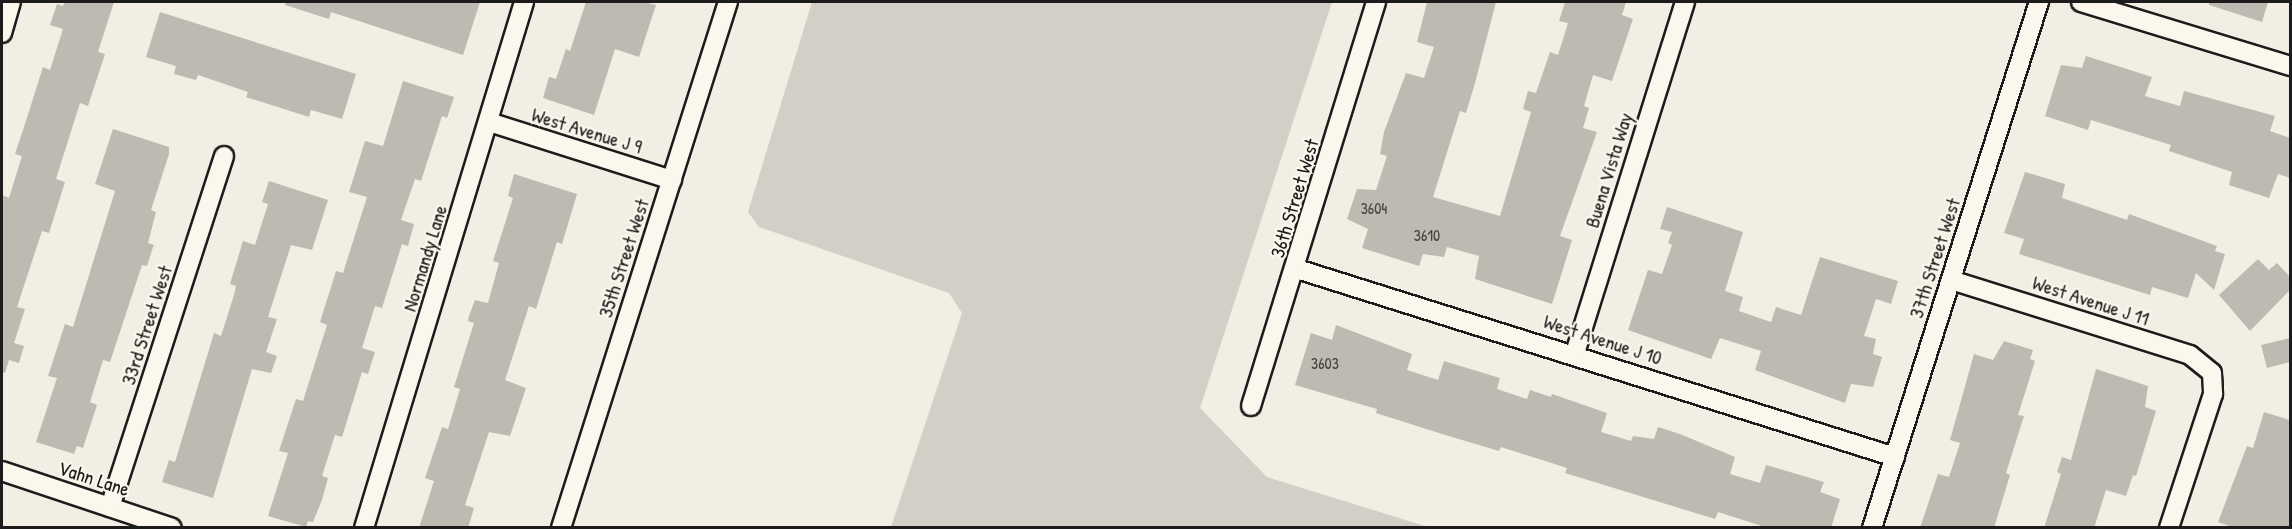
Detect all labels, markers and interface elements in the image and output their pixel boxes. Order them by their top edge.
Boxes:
street label: West Avenue J 9 [529,102,645,158]
street label: Buena Vista Way [1579,110,1637,230]
street label: 36th Street West [1265,136,1323,260]
street label: 37th Street West [1903,195,1965,321]
street label: 35th Street West [593,196,653,320]
house number: 3604 [1361,198,1387,218]
street label: Normandy Lane [396,202,452,314]
house number: 3610 [1414,225,1440,245]
street label: 33rd Street West [115,262,177,388]
street label: West Avenue J 11 [2030,270,2152,330]
street label: West Avenue J 10 [1541,309,1665,369]
house number: 3603 [1311,353,1339,373]
street label: Vahn Lane [55,455,133,501]

